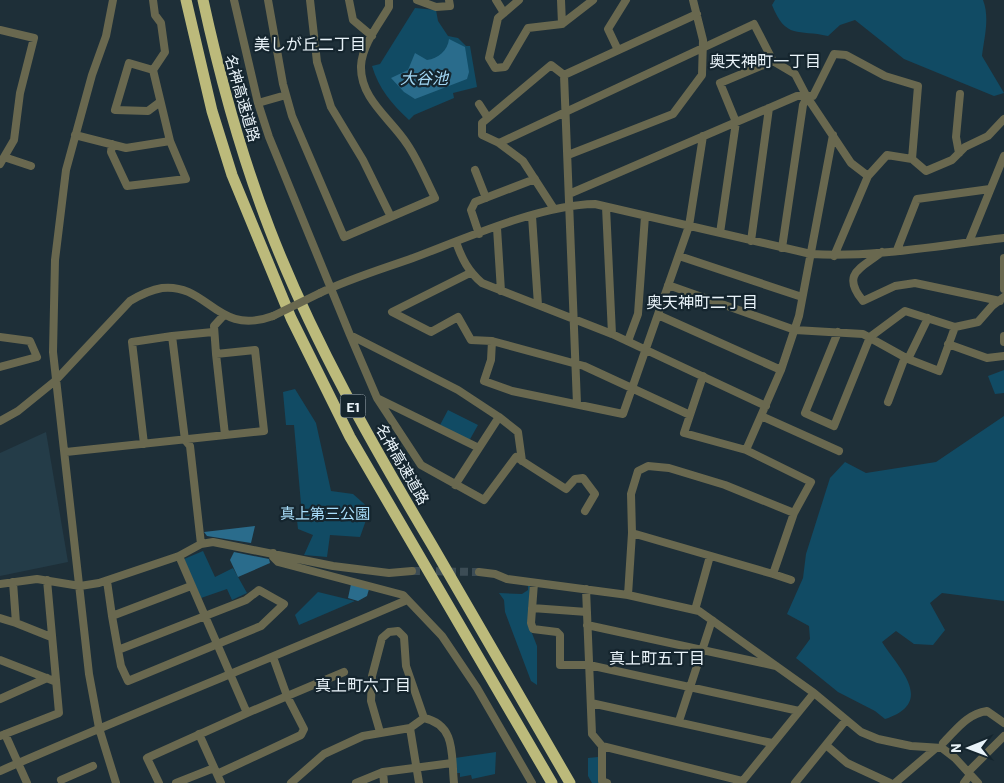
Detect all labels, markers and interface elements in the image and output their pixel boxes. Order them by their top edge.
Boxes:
district label: 美しが丘二丁目 [254,34,366,53]
district label: 奥天神町一丁目 [709,51,821,70]
street label: 名神高速道路 [222,52,264,144]
water label: 大谷池 [400,68,450,87]
district label: 奥天神町二丁目 [646,292,758,311]
road number: E1 [340,394,366,418]
street label: 名神高速道路 [373,421,433,507]
park label: 真上第三公園 [280,504,370,522]
district label: 真上町五丁目 [609,648,705,667]
district label: 真上町六丁目 [315,675,411,694]
north arrow [944,723,994,773]
text: N [947,743,964,753]

